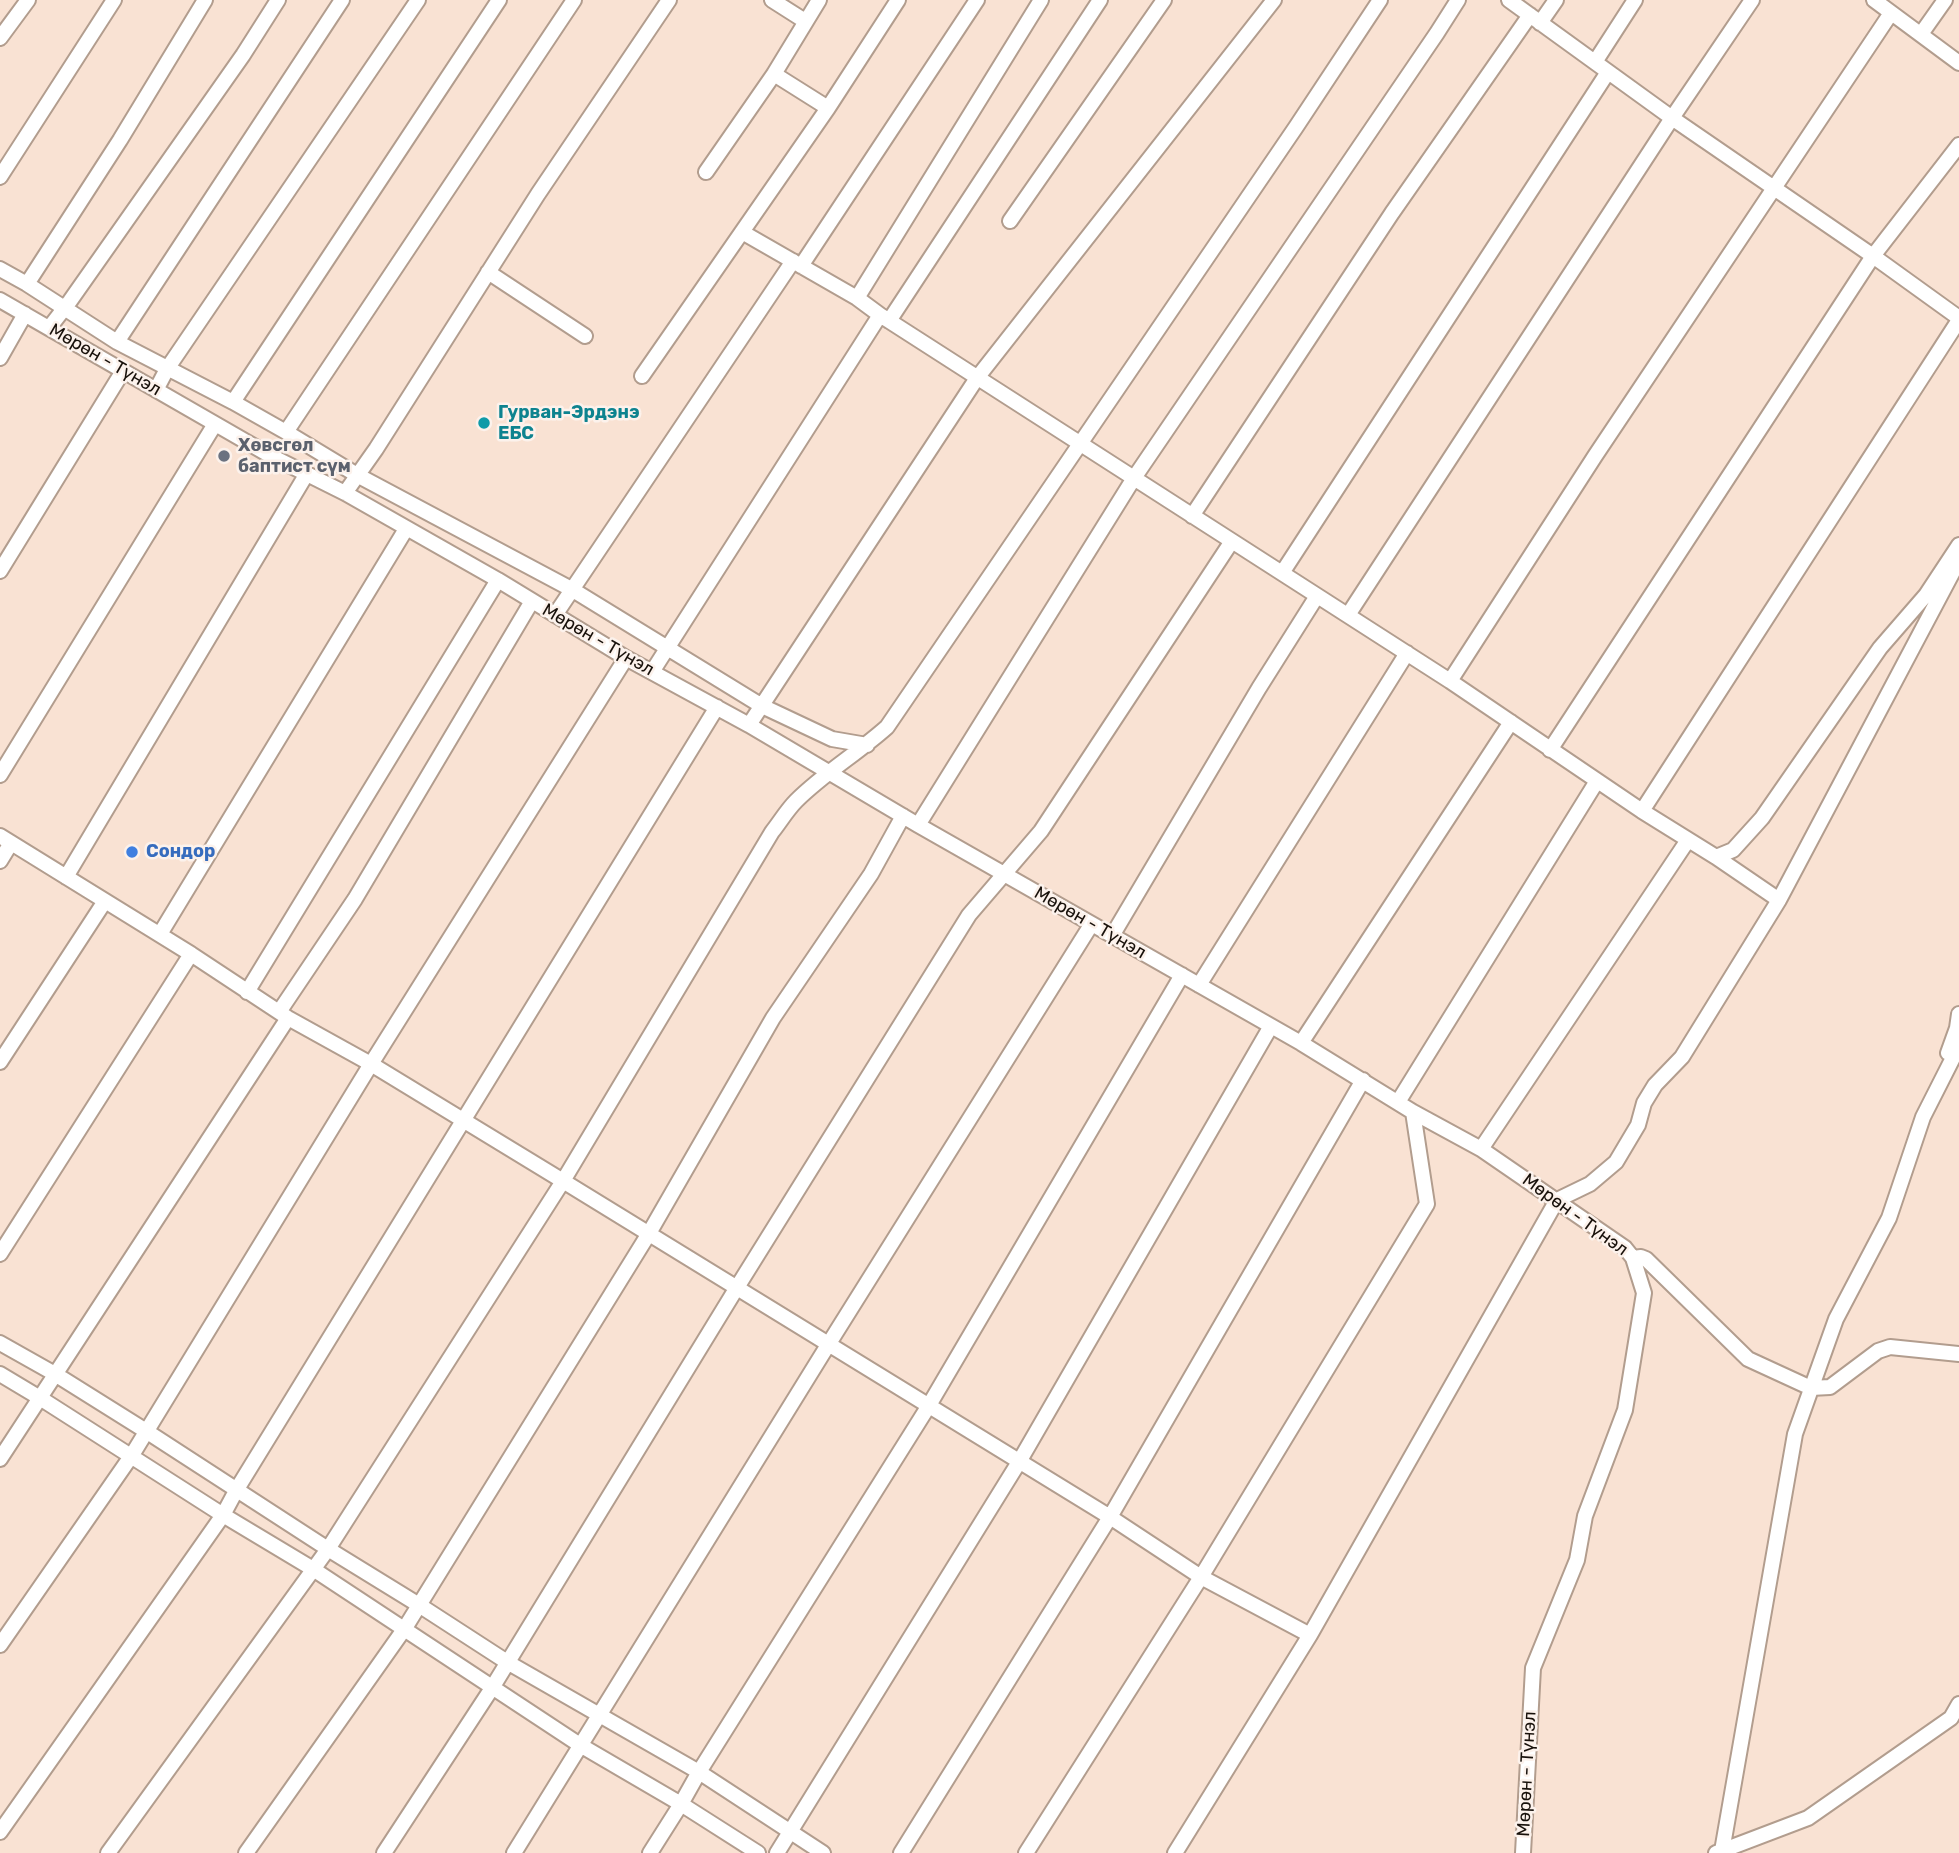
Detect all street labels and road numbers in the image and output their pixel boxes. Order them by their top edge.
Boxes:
street label: Мөрөн - Түнэл [45,319,165,401]
street label: Мөрөн - Түнэл [538,599,658,681]
street label: Мөрөн - Түнэл [1030,882,1150,964]
street label: Мөрөн - Түнэл [1518,1169,1632,1261]
street label: Мөрөн - Түнэл [1513,1711,1541,1837]

